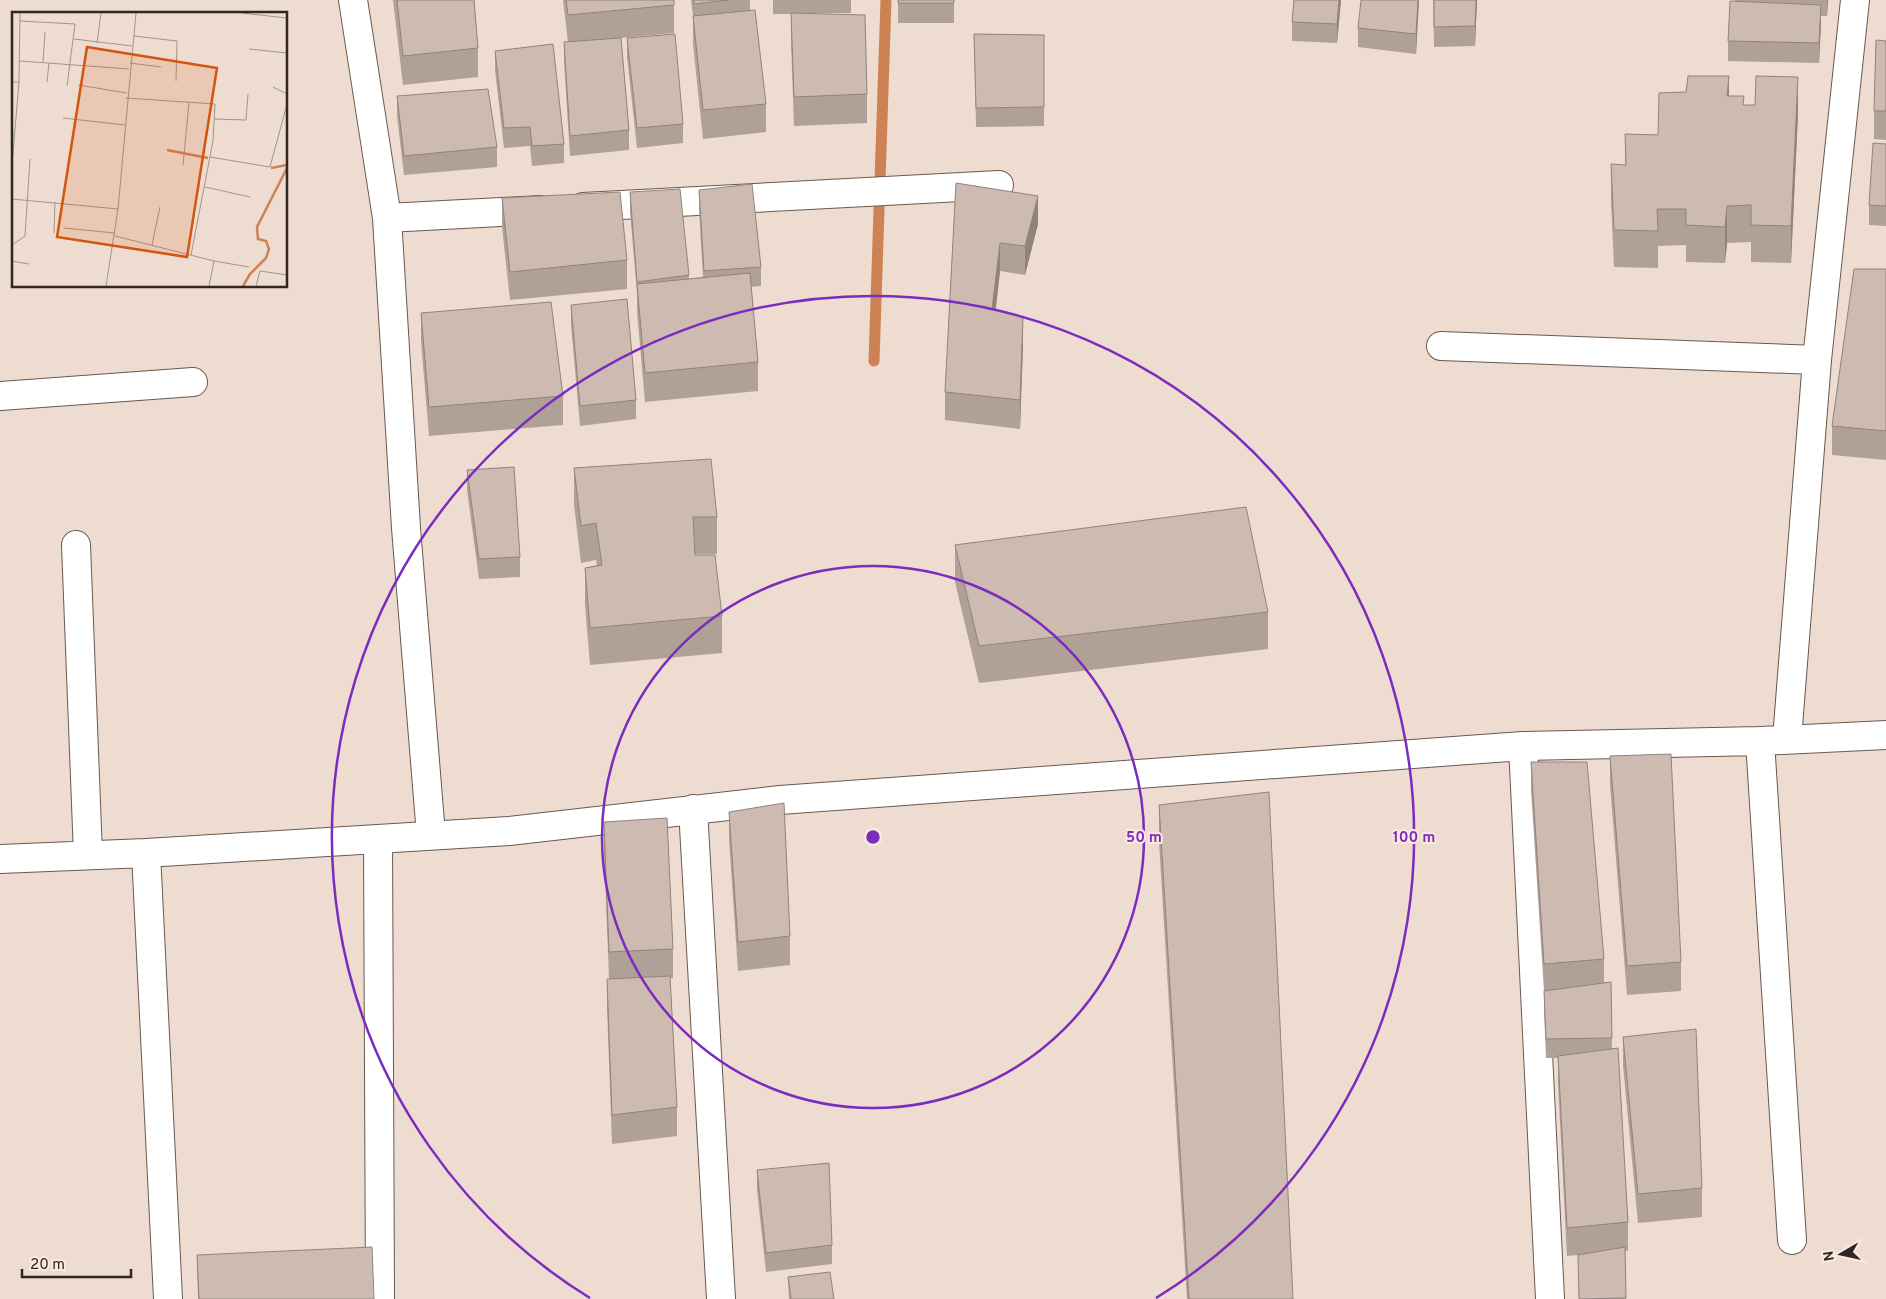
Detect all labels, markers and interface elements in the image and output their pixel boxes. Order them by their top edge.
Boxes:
inset map [12,12,288,288]
centre of rings [864,828,882,846]
text: 50 m [1126,829,1162,848]
text: 100 m [1393,829,1435,848]
north arrow [1816,1229,1866,1279]
scale bar [22,1246,131,1278]
text: N [1820,1249,1839,1262]
text: 20 m [30,1256,65,1275]

